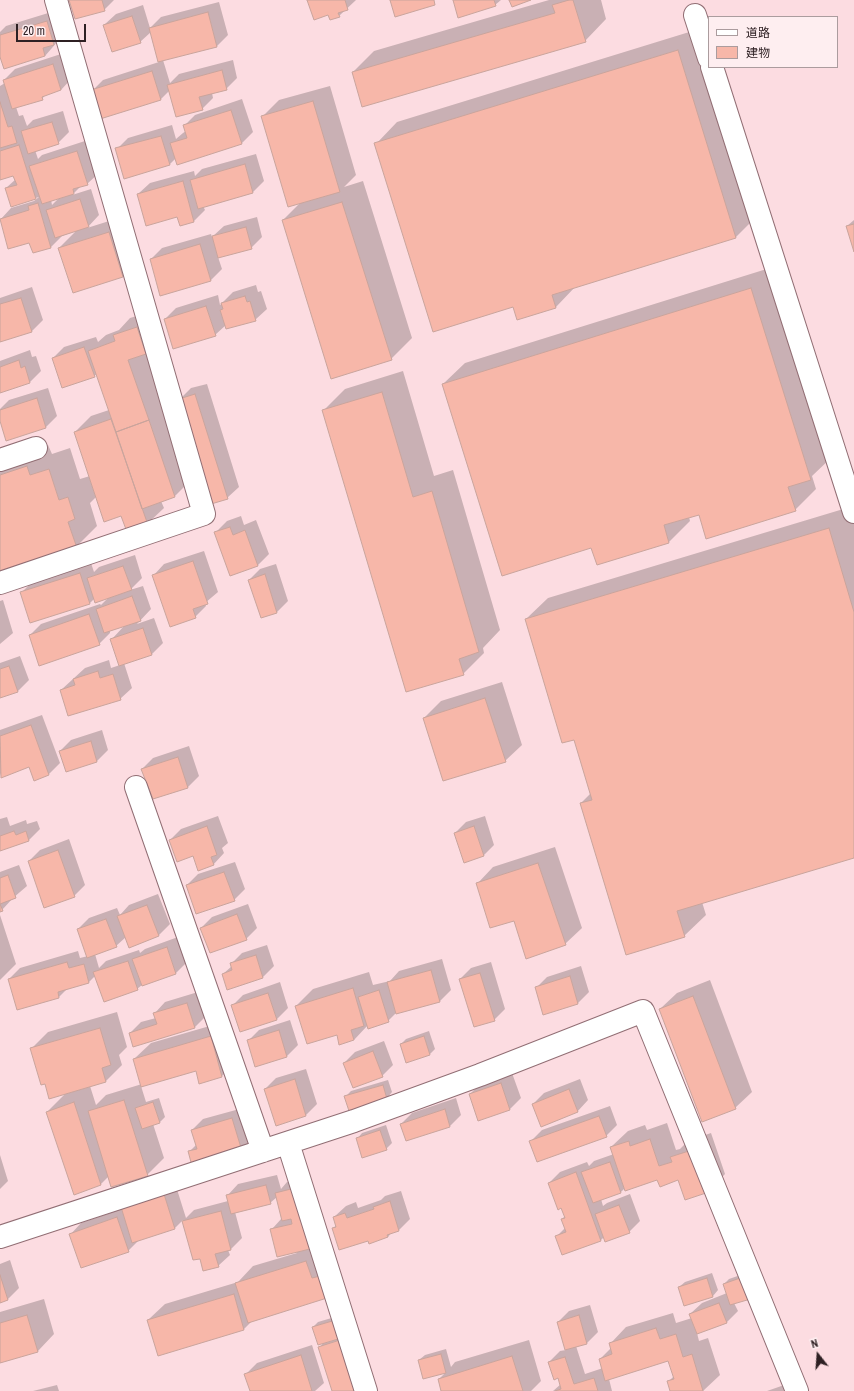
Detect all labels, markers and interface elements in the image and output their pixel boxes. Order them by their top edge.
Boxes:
scale bar [18,16,88,42]
legend [708,16,838,68]
text: 20 m [23,23,45,39]
text: 道路 [746,25,770,41]
text: 建物 [746,45,770,61]
north arrow [798,1335,838,1375]
text: N [809,1336,820,1351]

